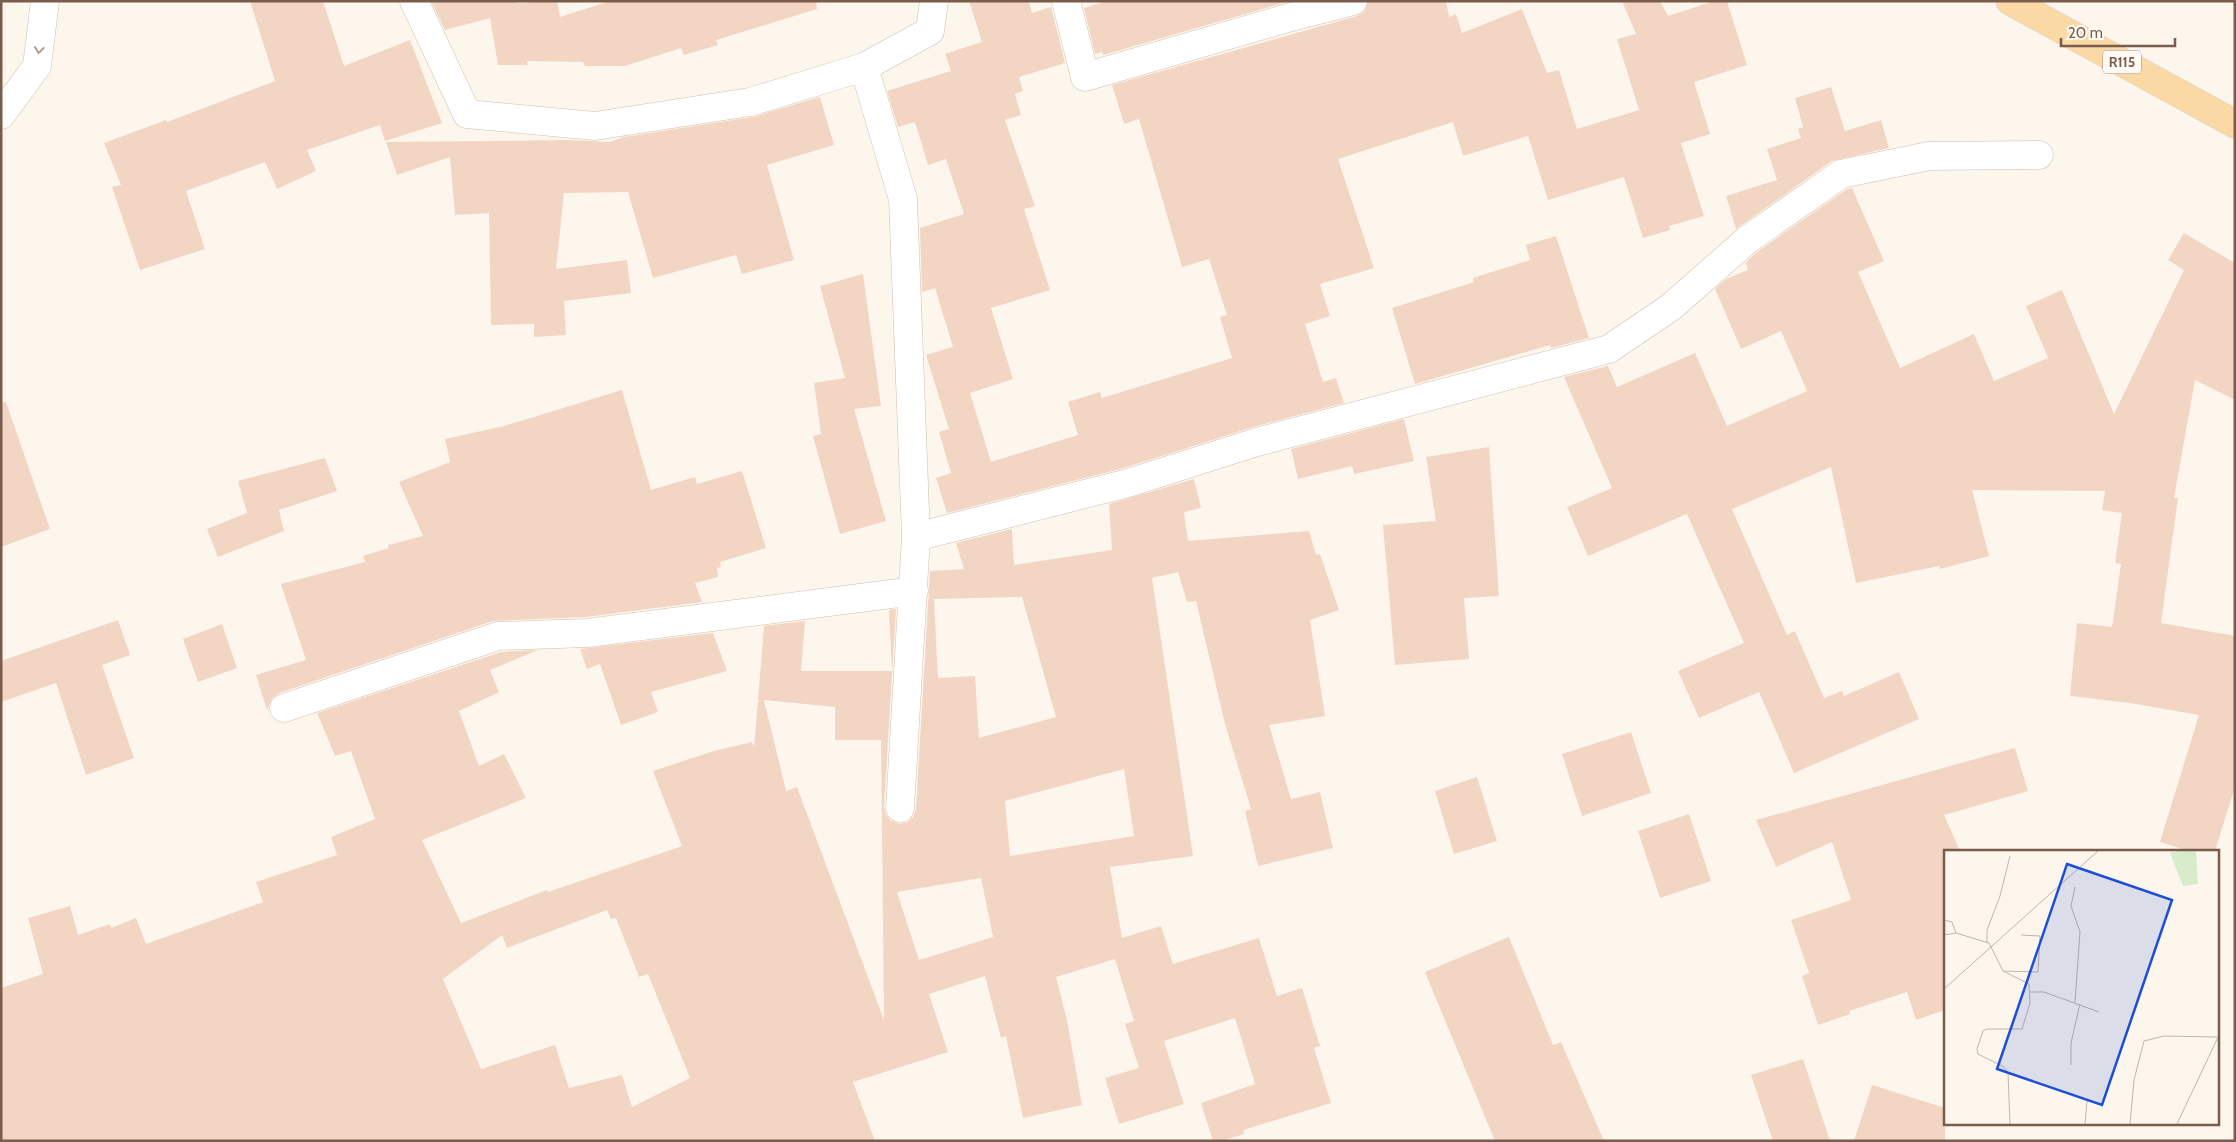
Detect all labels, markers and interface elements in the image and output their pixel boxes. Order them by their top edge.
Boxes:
scale bar [2061,15,2175,47]
text: 20 m [2068,24,2103,42]
one-way arrow [34,46,45,54]
road number: R115 [2103,51,2141,74]
inset map [1944,850,2218,1124]

